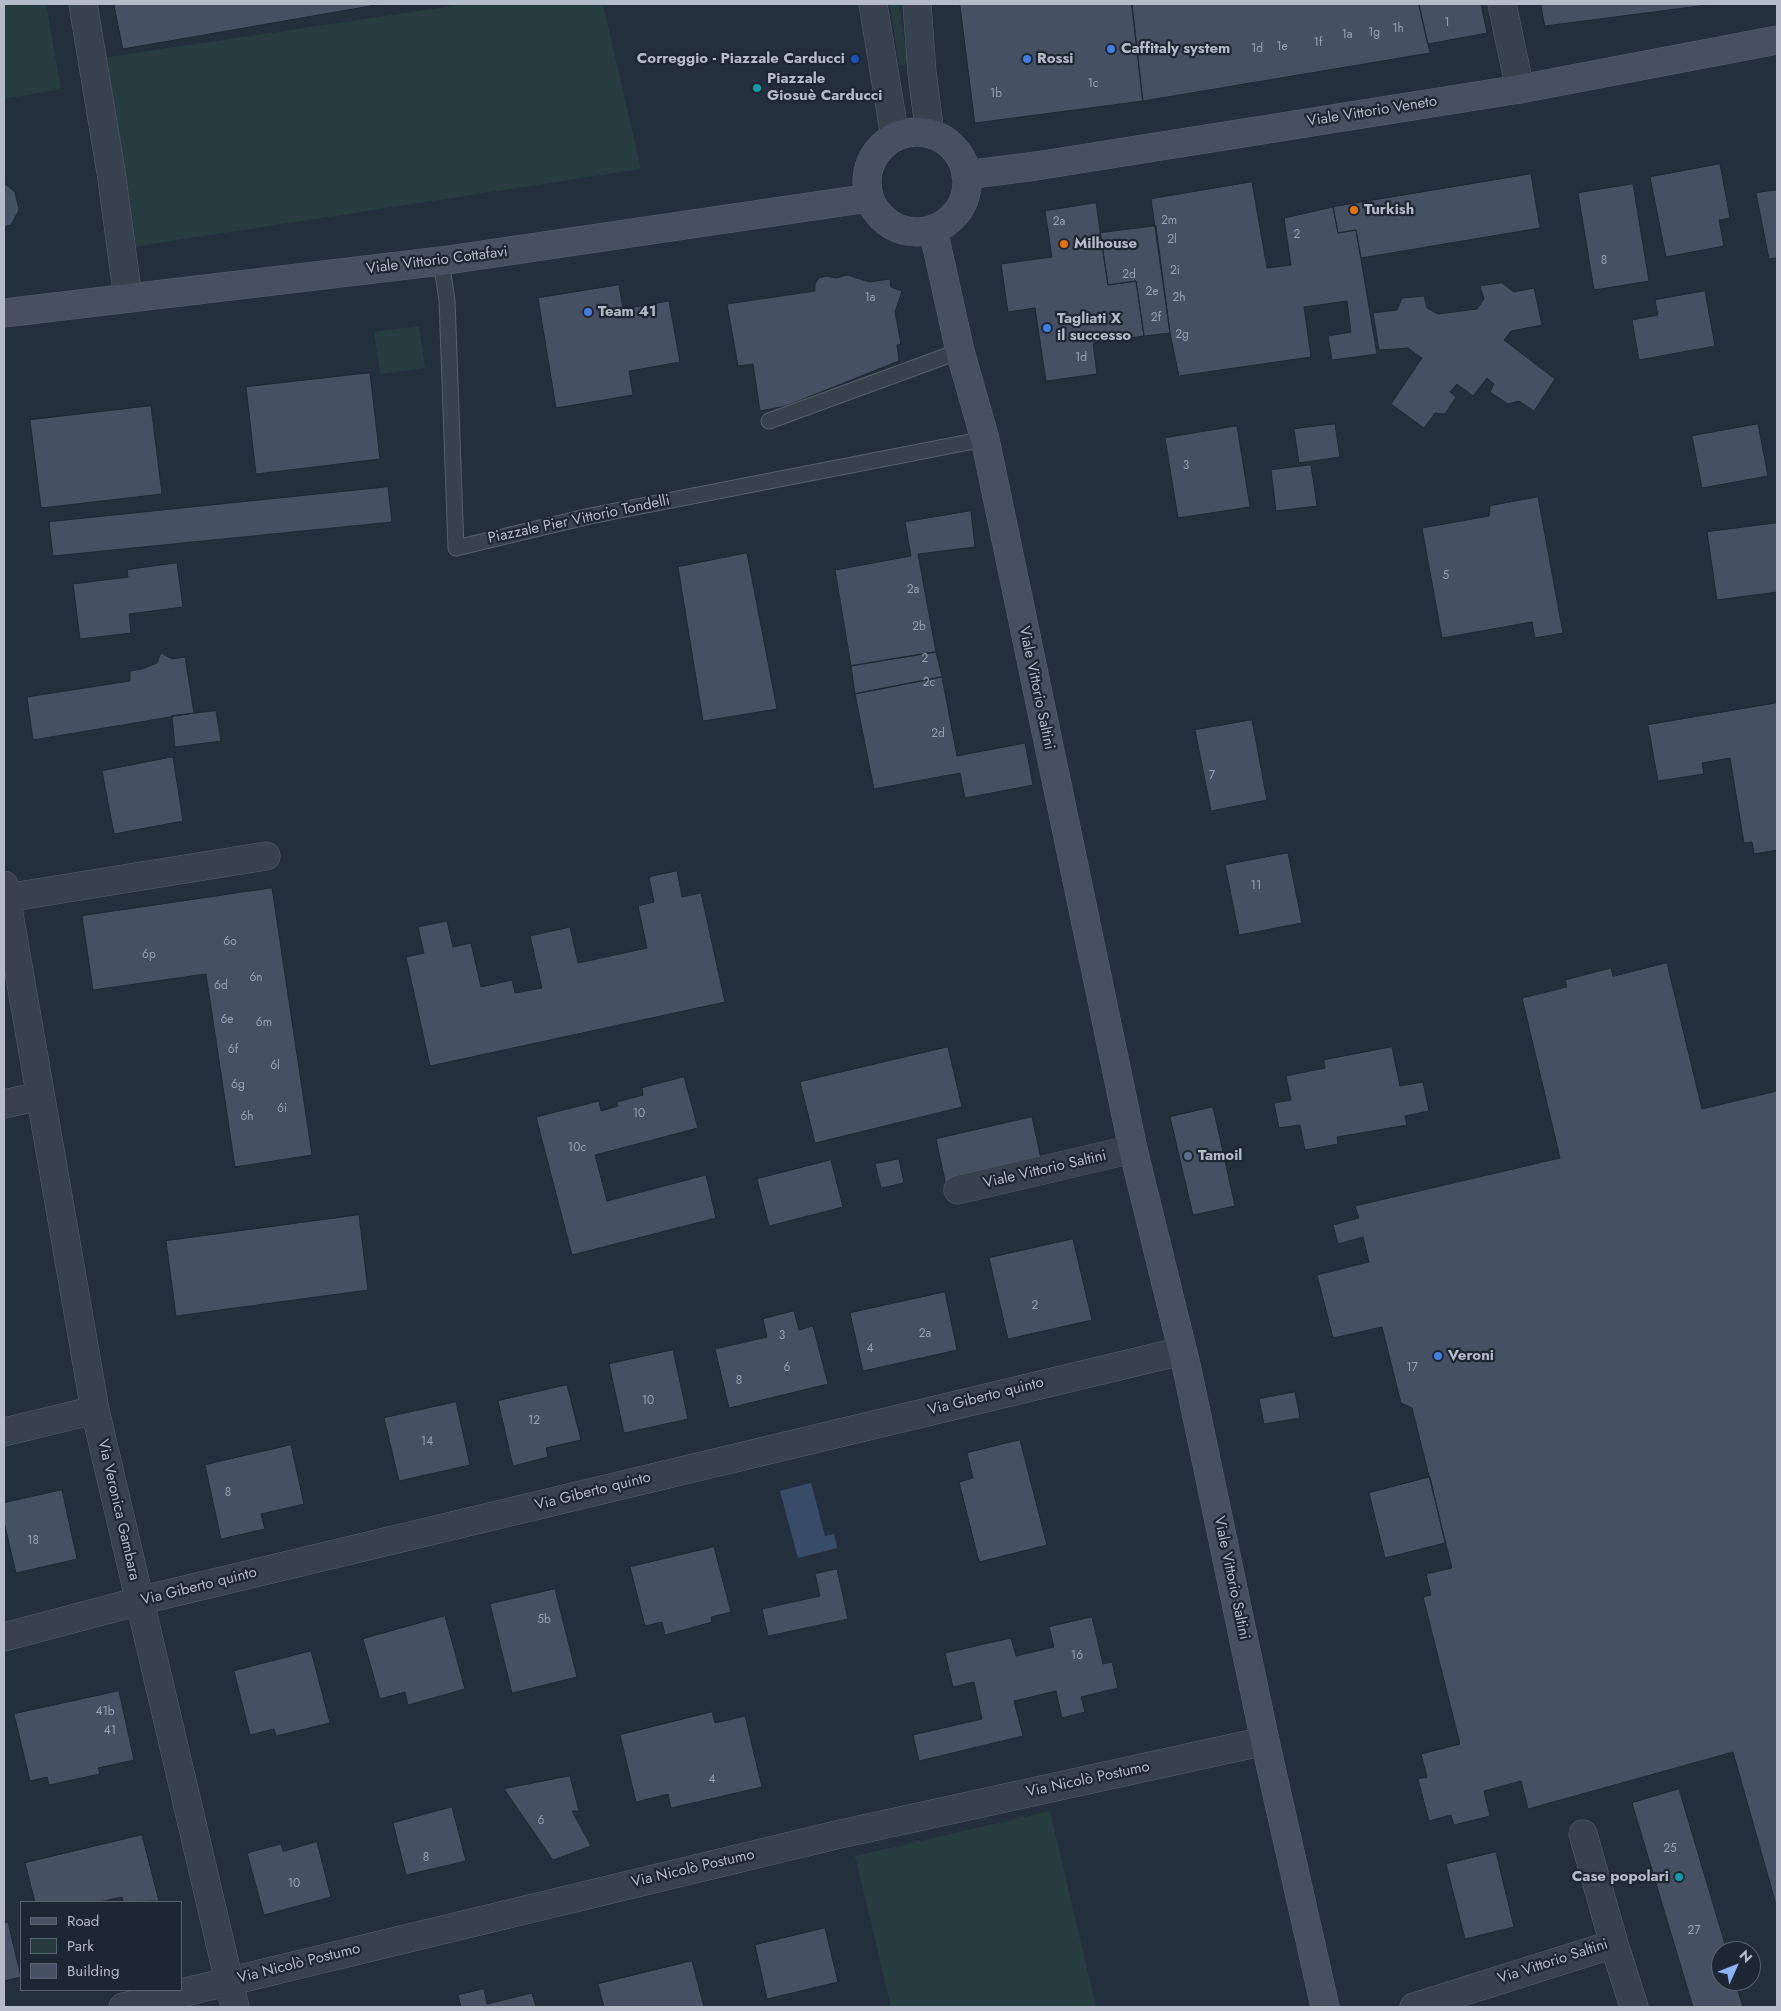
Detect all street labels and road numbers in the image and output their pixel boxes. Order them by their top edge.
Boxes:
street label: Viale Vittorio Veneto [1306,93,1438,131]
street label: Viale Vittorio Cottafavi [365,243,509,279]
street label: Piazzale Pier Vittorio Tondelli [486,492,672,548]
street label: Viale Vittorio Saltini [1014,625,1058,751]
street label: Viale Vittorio Saltini [982,1147,1108,1193]
street label: Via Giberto quinto [926,1374,1046,1420]
street label: Via Veronica Gambara [93,1438,143,1582]
street label: Via Giberto quinto [533,1469,653,1515]
street label: Viale Vittorio Saltini [1209,1515,1253,1641]
street label: Via Giberto quinto [139,1564,259,1610]
street label: Via Nicolò Postumo [1025,1758,1151,1802]
street label: Via Nicolò Postumo [630,1846,756,1892]
street label: Via Vittorio Saltini [1496,1936,1610,1988]
street label: Via Nicolò Postumo [236,1940,362,1988]

